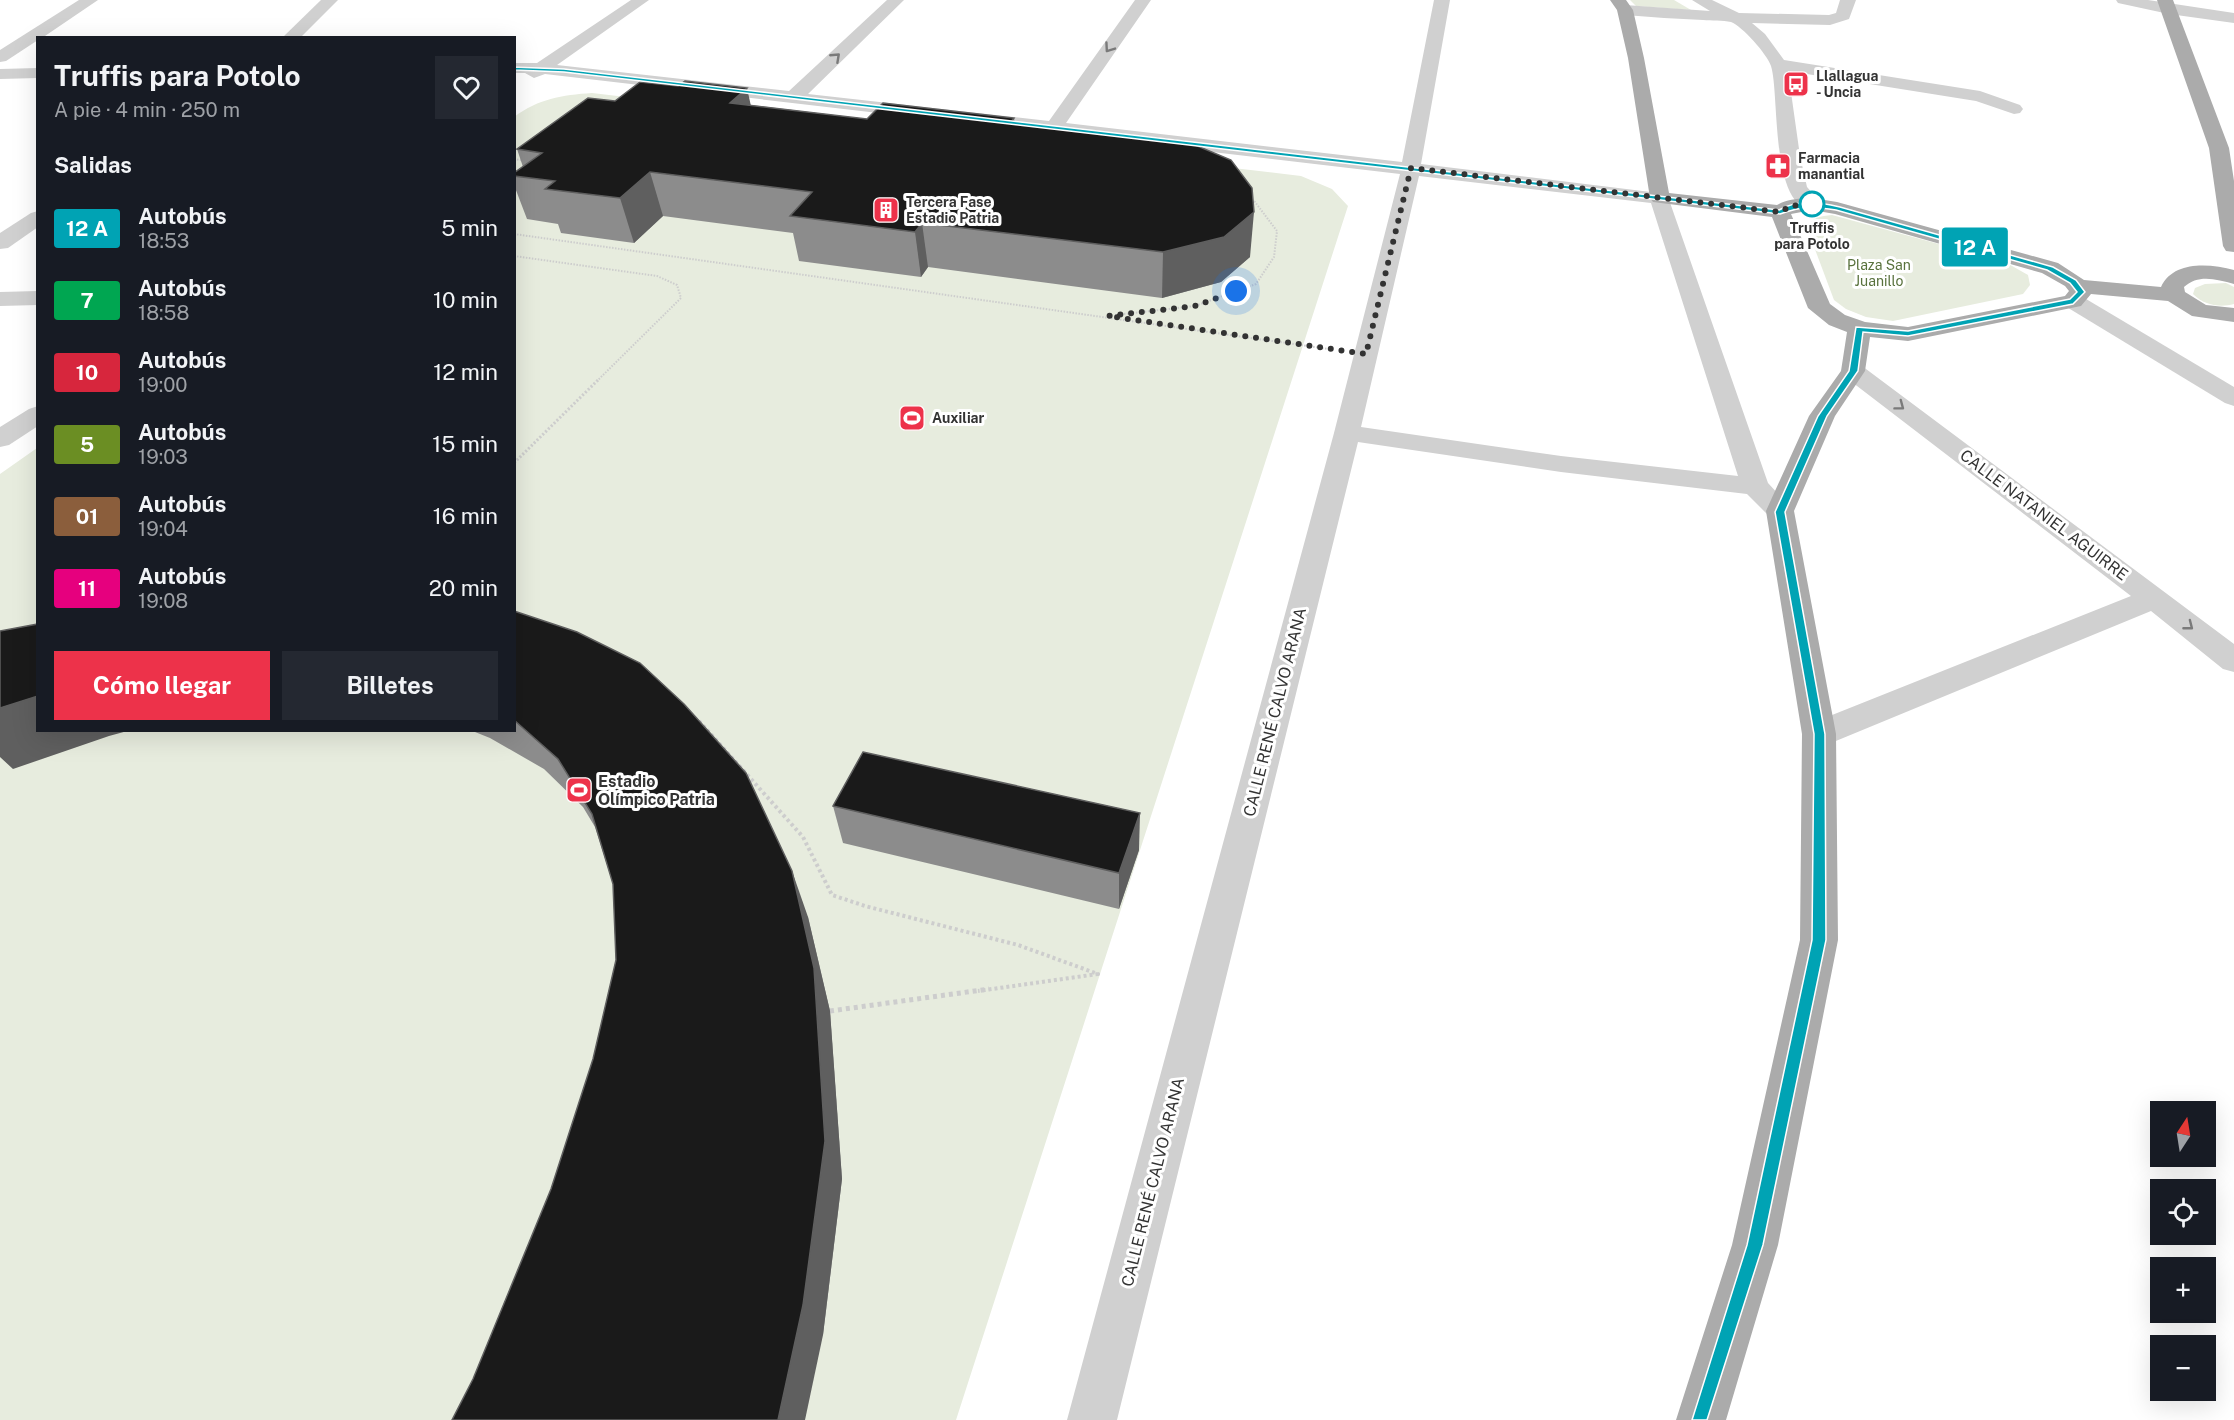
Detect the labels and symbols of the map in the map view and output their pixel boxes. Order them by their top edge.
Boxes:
one-way arrow [1105,41,1116,52]
one-way arrow [829,53,840,64]
place label: Llallagua - Uncia [1816,68,1878,100]
bus stop icon: Llallagua - Uncia [1781,69,1811,99]
place label: Farmacia manantial [1798,150,1865,182]
pharmacy icon: Farmacia manantial [1763,151,1793,181]
marker: Truffis para Potolo [1799,191,1825,217]
place label: Tercera Fase Estadio Patria [906,194,999,226]
building icon: Tercera Fase Estadio Patria [871,195,901,225]
place label: Truffis para Potolo [1774,220,1850,252]
line badge: 12 A [1933,228,2017,266]
park label: Plaza San Juanillo [1847,257,1911,289]
your location [1221,276,1251,306]
one-way arrow [1893,399,1904,410]
sports icon: Auxiliar [897,403,927,433]
place label: Auxiliar [932,410,985,426]
street label: CALLE NATANIEL AGUIRRE [1956,446,2132,584]
street label: CALLE RENÉ CALVO ARANA [1239,605,1310,818]
one-way arrow [2182,618,2193,629]
place label: Estadio Olímpico Patria [598,772,715,809]
sports icon: Estadio Olímpico Patria [564,775,594,805]
street label: CALLE RENÉ CALVO ARANA [1117,1075,1188,1288]
north arrow [2150,1101,2216,1167]

